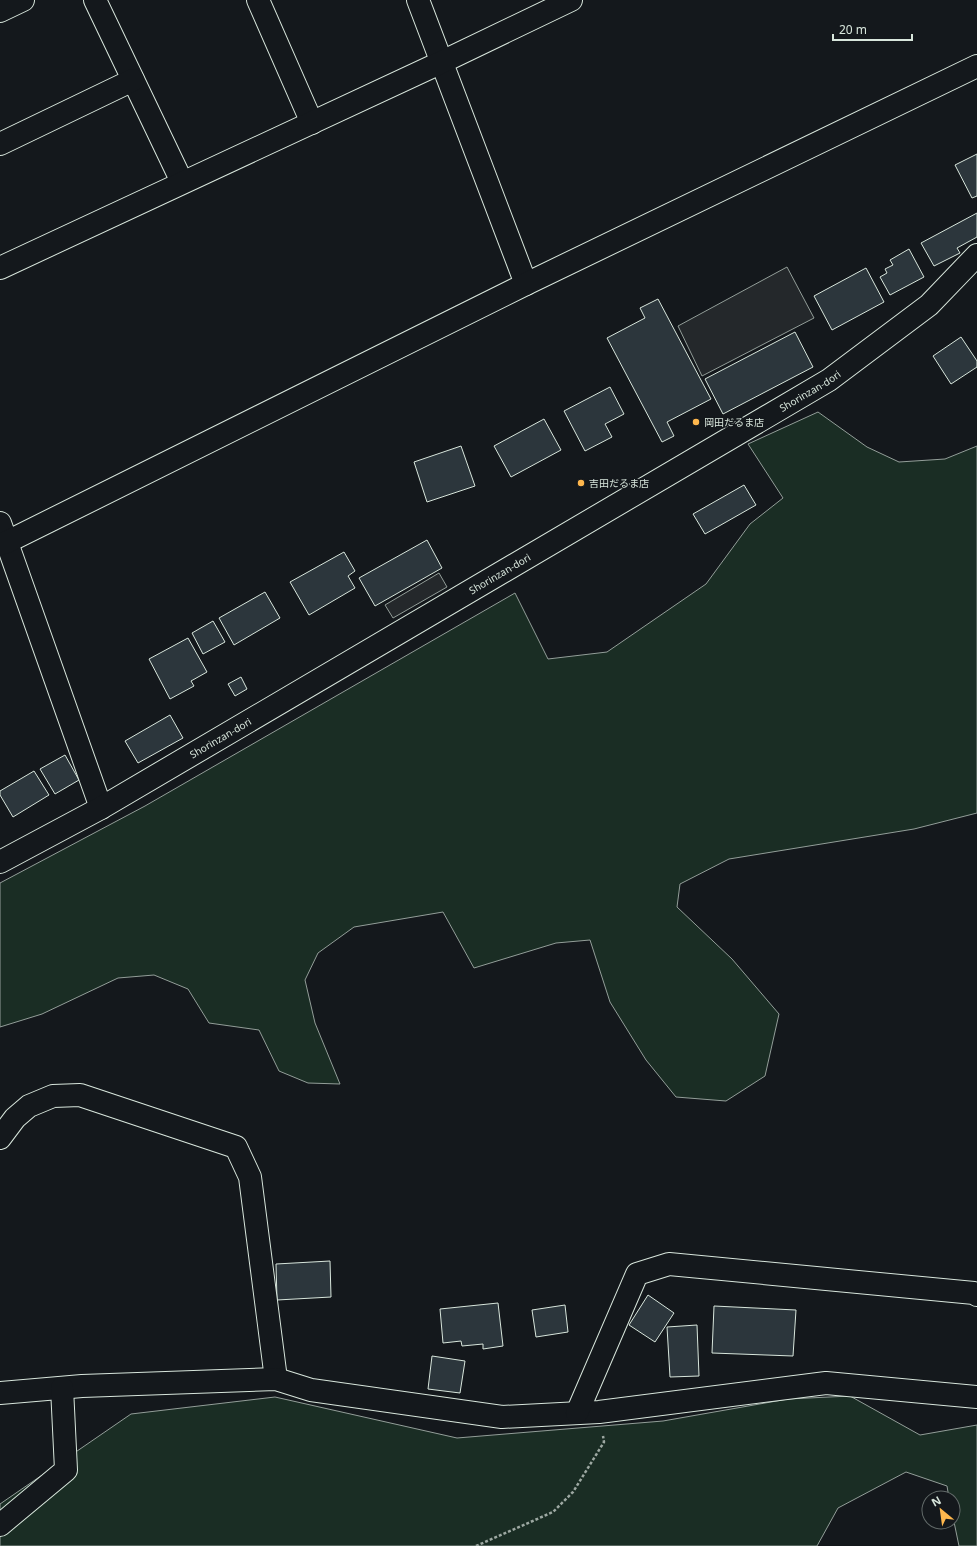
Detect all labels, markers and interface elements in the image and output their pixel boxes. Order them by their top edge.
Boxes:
scale bar [833,16,912,42]
text: 20 m [839,21,867,38]
street label: Shorinzan-dori [777,367,843,415]
place label: 岡田だるま店 [704,415,764,429]
marker: 岡田だるま店 [691,417,701,427]
place label: 吉田だるま店 [589,476,649,490]
marker: 吉田だるま店 [576,478,586,488]
street label: Shorinzan-dori [466,550,533,597]
street label: Shorinzan-dori [187,714,254,761]
north arrow [921,1490,961,1530]
text: N [928,1492,943,1510]

